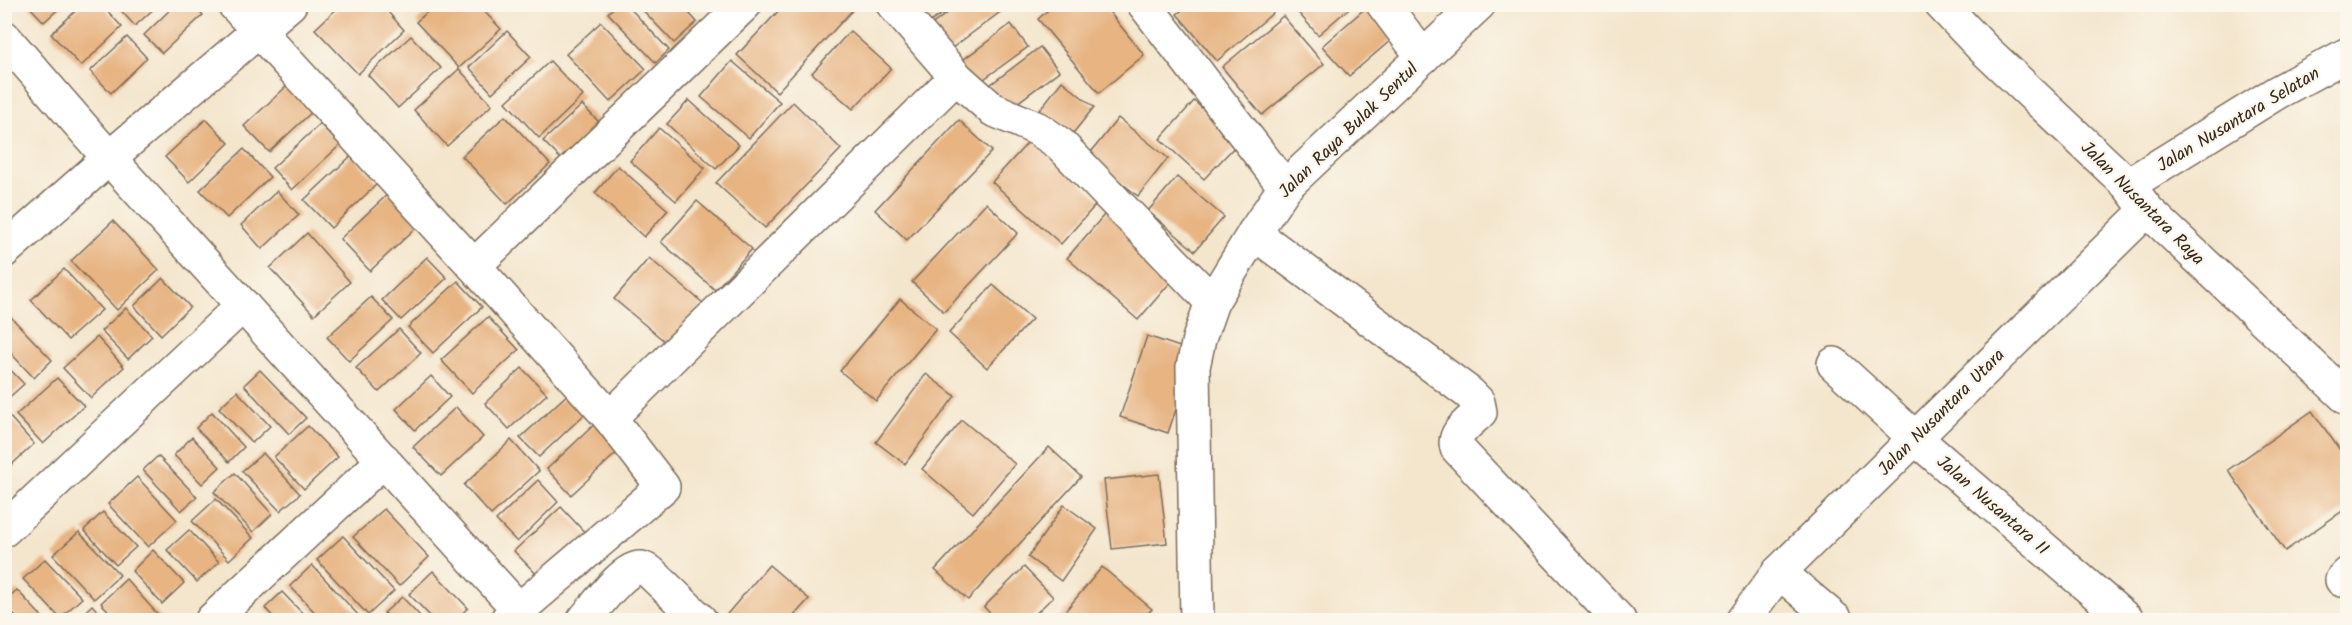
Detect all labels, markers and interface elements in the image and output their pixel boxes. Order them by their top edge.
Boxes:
street label: Jalan Raya Bulak Sentul [1272,56,1426,206]
street label: Jalan Nusantara Selatan [2152,60,2326,181]
street label: Jalan Nusantara Raya [2073,135,2211,273]
street label: Jalan Nusantara Utara [1871,342,2013,484]
street label: Jalan Nusantara II [1929,449,2055,563]

